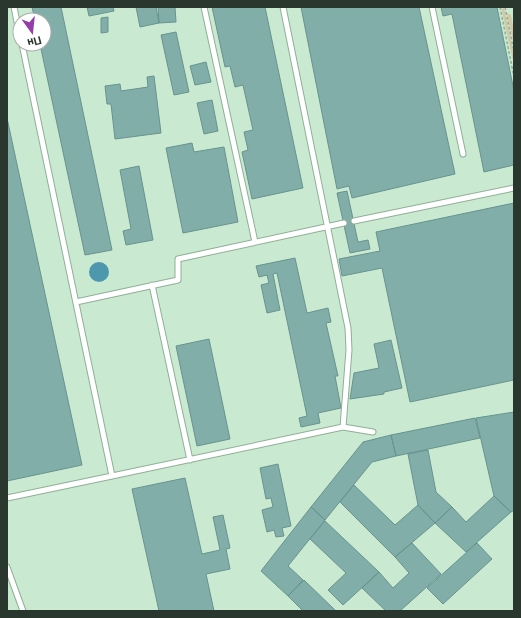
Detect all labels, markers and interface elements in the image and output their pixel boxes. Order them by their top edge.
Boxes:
north arrow [12,12,52,52]
text: Пн [26,33,43,49]

